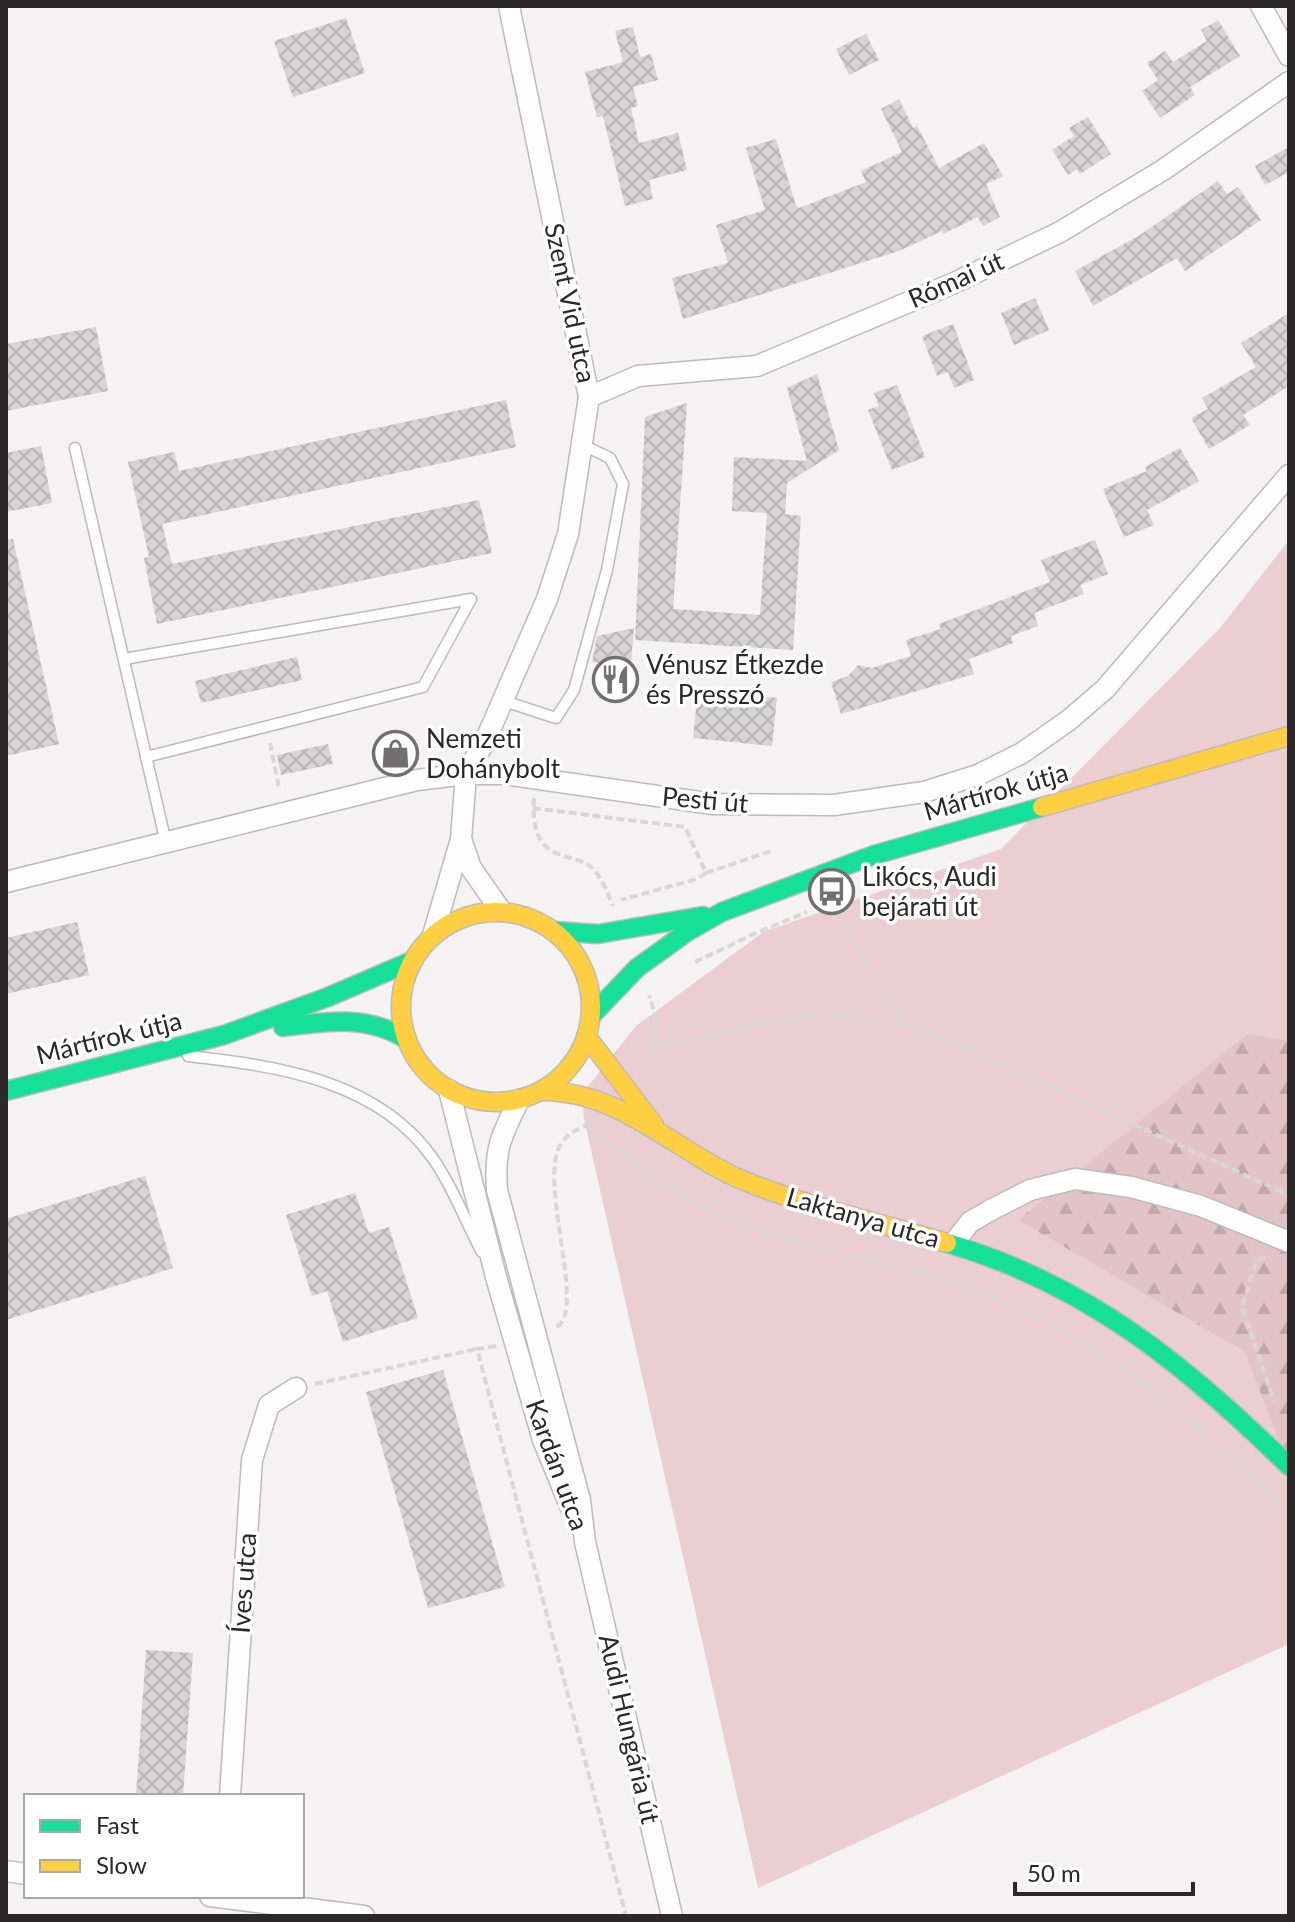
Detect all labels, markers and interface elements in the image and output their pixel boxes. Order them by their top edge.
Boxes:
street label: Szent Vid utca [538,220,604,386]
street label: Római út [903,244,1009,314]
place label: Vénusz Étkezde és Presszó [646,648,824,710]
restaurant icon: Vénusz Étkezde és Presszó [591,656,639,704]
place label: Nemzeti Dohánybolt [426,722,561,784]
shop icon: Nemzeti Dohánybolt [371,730,419,778]
street label: Mártírok útja [920,755,1072,827]
street label: Pesti út [661,779,750,819]
place label: Likócs, Audi bejárati út [862,860,997,922]
bus stop icon: Likócs, Audi bejárati út [807,868,855,916]
street label: Mártírok útja [33,1004,185,1071]
street label: Laktanya utca [783,1180,943,1254]
street label: Kardán utca [520,1395,596,1534]
street label: Íves utca [224,1532,262,1634]
street label: Audi Hungária út [593,1631,667,1827]
legend [24,1794,304,1898]
text: Fast [96,1810,139,1839]
scale bar [1015,1846,1193,1896]
text: Slow [96,1850,147,1879]
text: 50 m [1027,1858,1081,1887]

